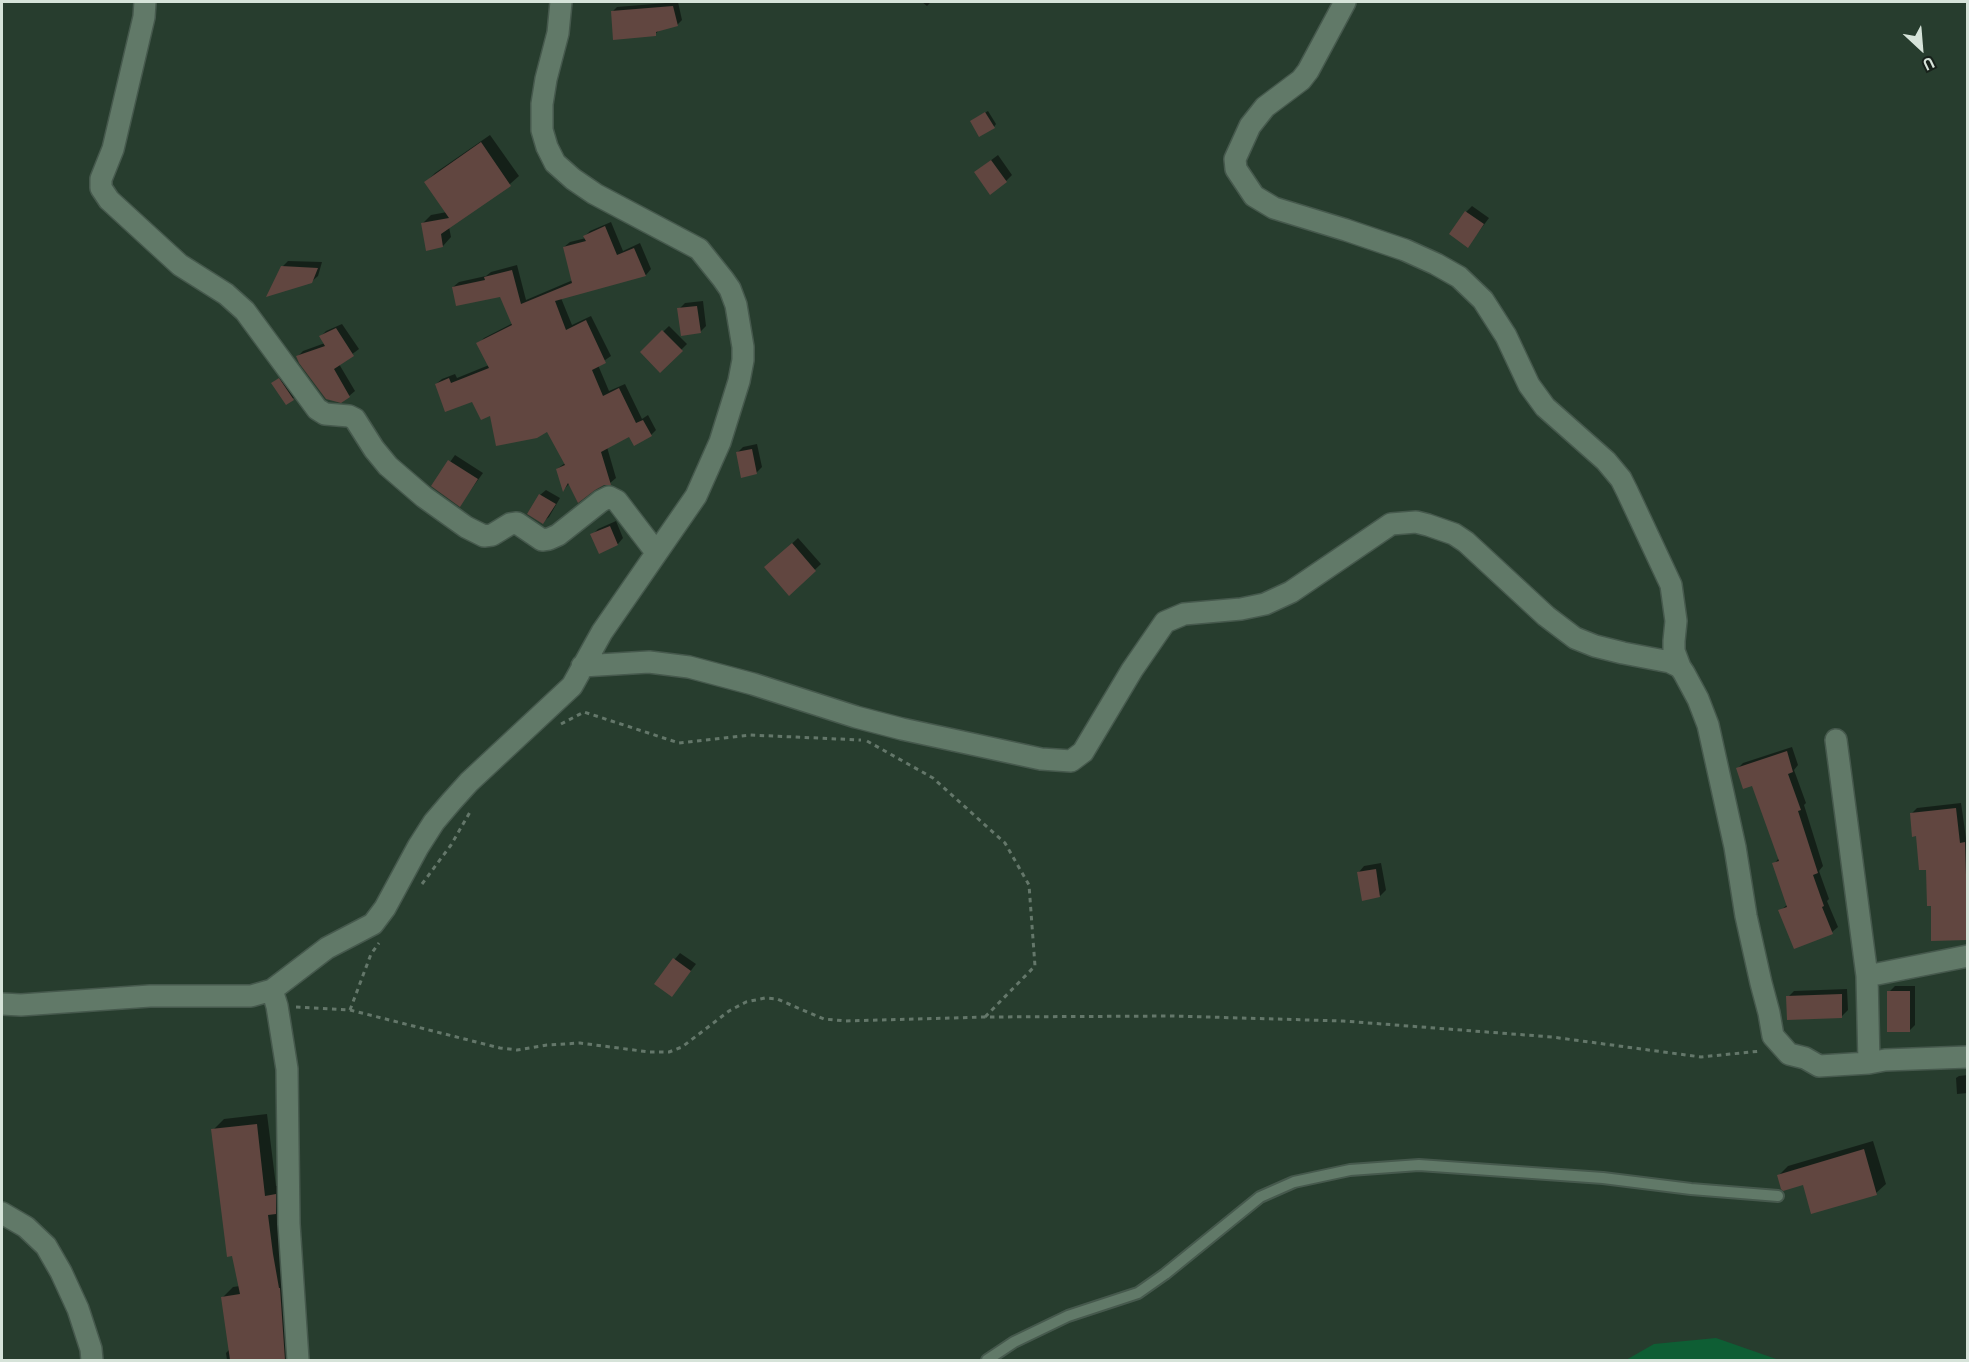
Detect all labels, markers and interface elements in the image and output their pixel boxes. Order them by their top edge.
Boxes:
north arrow [1891,18,1951,78]
text: U [1920,53,1938,75]

